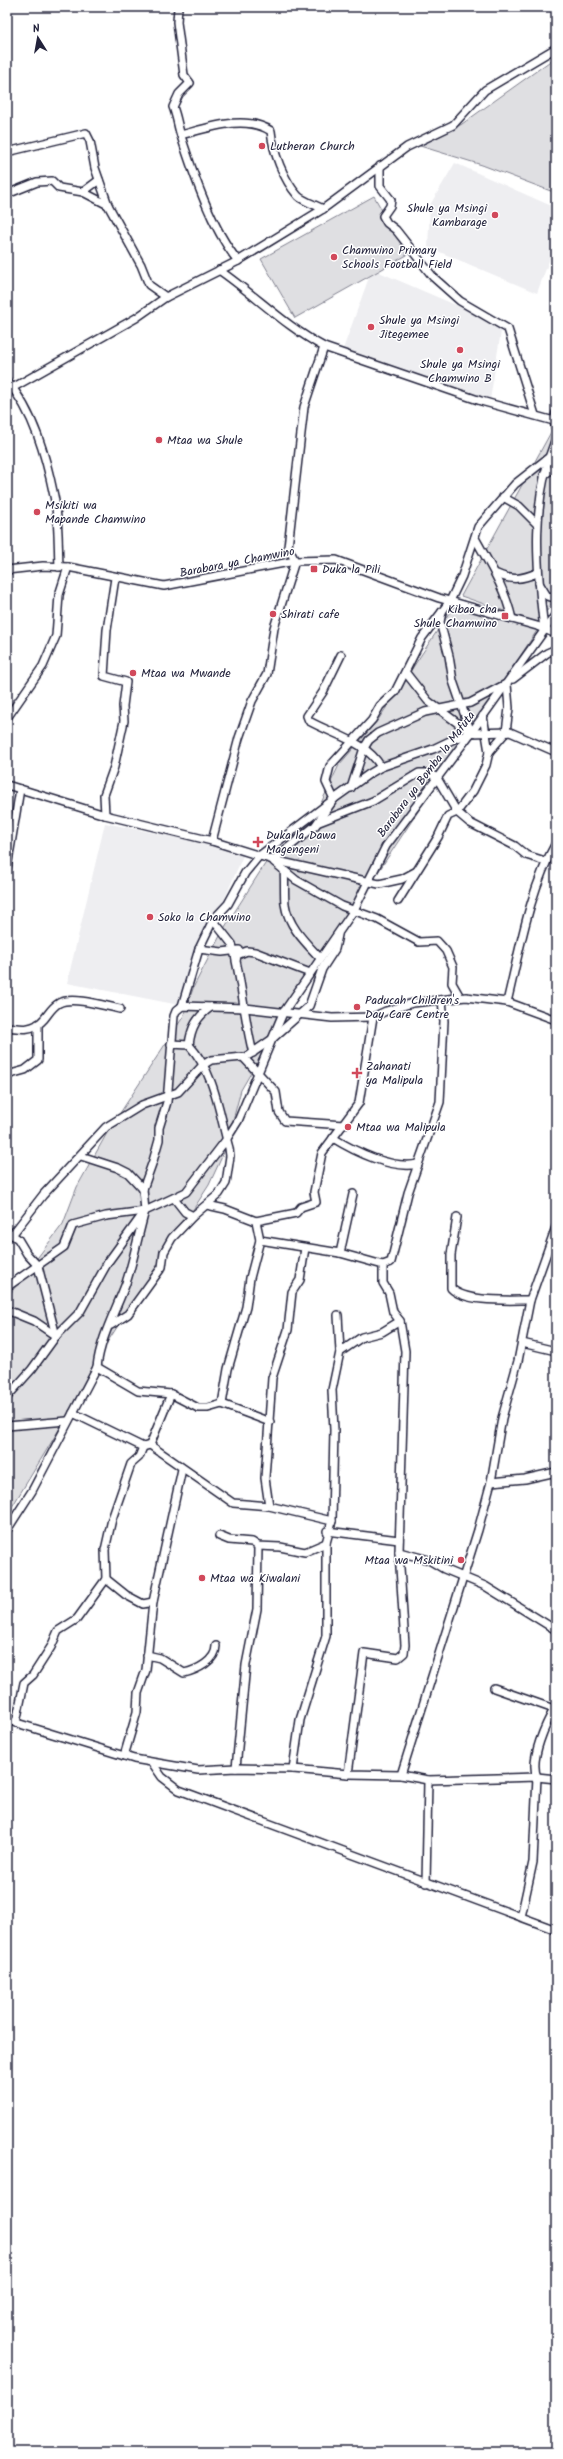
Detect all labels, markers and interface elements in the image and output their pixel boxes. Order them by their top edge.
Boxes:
north arrow [18,18,58,58]
text: N [31,20,41,39]
place label: Lutheran Church [270,137,355,156]
marker: Lutheran Church [257,141,267,151]
place label: Shule ya Msingi Kambarage [407,199,488,232]
marker: Shule ya Msingi Kambarage [490,210,500,220]
place label: Chamwino Primary Schools Football Field [342,241,453,274]
marker: Chamwino Primary Schools Football Field [329,252,339,262]
place label: Shule ya Msingi Jitegemee [379,311,460,344]
marker: Shule ya Msingi Jitegemee [366,322,376,332]
marker: Shule ya Msingi Chamwino B [455,345,465,355]
place label: Shule ya Msingi Chamwino B [420,355,501,388]
place label: Mtaa wa Shule [167,431,243,450]
marker: Mtaa wa Shule [154,435,164,445]
place label: Msikiti wa Mapande Chamwino [45,496,146,529]
marker: Msikiti wa Mapande Chamwino [32,507,42,517]
street label: Barabara ya Chamwino [178,542,296,583]
place label: Duka la Pili [322,560,381,579]
marker: Duka la Pili [309,564,319,574]
place label: Kibao cha Shule Chamwino [414,600,497,633]
place label: Shirati cafe [281,605,340,624]
marker: Shirati cafe [268,609,278,619]
marker: Kibao cha Shule Chamwino [500,611,510,621]
place label: Mtaa wa Mwande [141,664,231,683]
marker: Mtaa wa Mwande [128,668,138,678]
street label: Barabara ya Bomba la Mafuta [373,707,480,841]
place label: Duka la Dawa Magengeni [266,826,336,859]
marker: Duka la Dawa Magengeni [253,837,263,847]
place label: Soko la Chamwino [158,908,251,927]
marker: Soko la Chamwino [145,912,155,922]
place label: Paducah Children's Day Care Centre [365,991,459,1024]
marker: Paducah Children's Day Care Centre [352,1002,362,1012]
place label: Zahanati ya Malipula [365,1057,423,1090]
marker: Zahanati ya Malipula [351,1067,363,1079]
place label: Mtaa wa Malipula [356,1118,446,1137]
marker: Mtaa wa Malipula [343,1122,353,1132]
place label: Mtaa wa Mskitini [364,1551,454,1570]
marker: Mtaa wa Mskitini [456,1555,466,1565]
place label: Mtaa wa Kiwalani [210,1569,301,1588]
marker: Mtaa wa Kiwalani [197,1573,207,1583]

